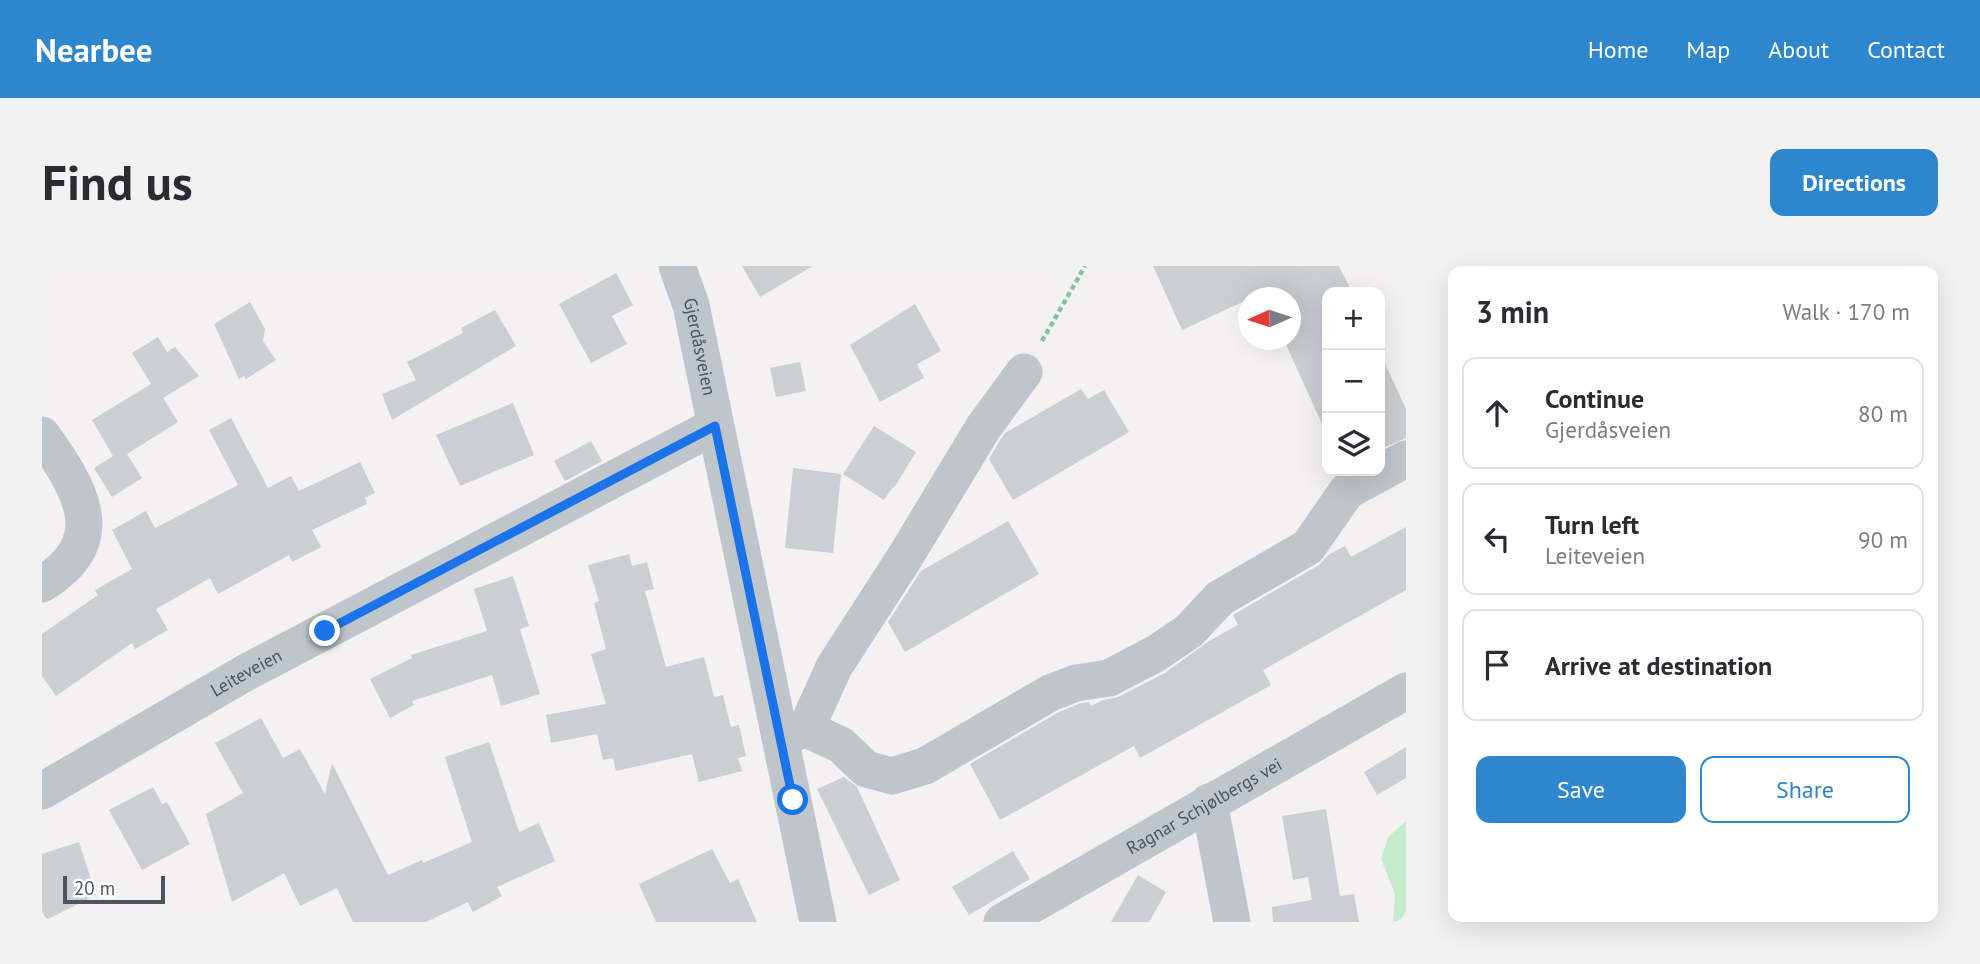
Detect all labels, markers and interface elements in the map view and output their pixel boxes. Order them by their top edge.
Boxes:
text: Nearbee [35,28,152,71]
text: Home [1588,34,1648,65]
text: Map [1686,34,1730,65]
text: About [1768,34,1829,65]
text: Contact [1867,34,1945,65]
button: Directions [1770,149,1938,216]
text: Find us [42,150,193,214]
north arrow [1238,287,1301,350]
map controls [1322,287,1385,476]
button: + [1322,287,1385,350]
text: 3 min [1476,292,1549,331]
street label: Gjerdåsveien [678,295,721,397]
text: Walk · 170 m [1783,297,1910,326]
button: − [1322,350,1385,413]
text: Continue [1545,382,1644,415]
icon: ahead [1478,394,1516,432]
text: 80 m [1858,399,1908,428]
button: layers [1322,413,1385,476]
text: Gjerdåsveien [1545,415,1671,444]
text: Turn left [1545,508,1639,541]
icon: left [1478,520,1516,558]
text: 90 m [1858,525,1908,554]
text: Leiteveien [1545,541,1645,570]
route end [309,615,340,646]
street label: Leiteveien [206,644,286,702]
icon: arrive [1478,646,1516,684]
text: Arrive at destination [1545,649,1772,682]
street label: Ragnar Schjølbergs vei [1122,752,1286,859]
button: Save [1476,756,1686,823]
button: Share [1700,756,1910,823]
route start [777,784,808,815]
scale bar [63,873,164,905]
text: 20 m [74,876,115,900]

